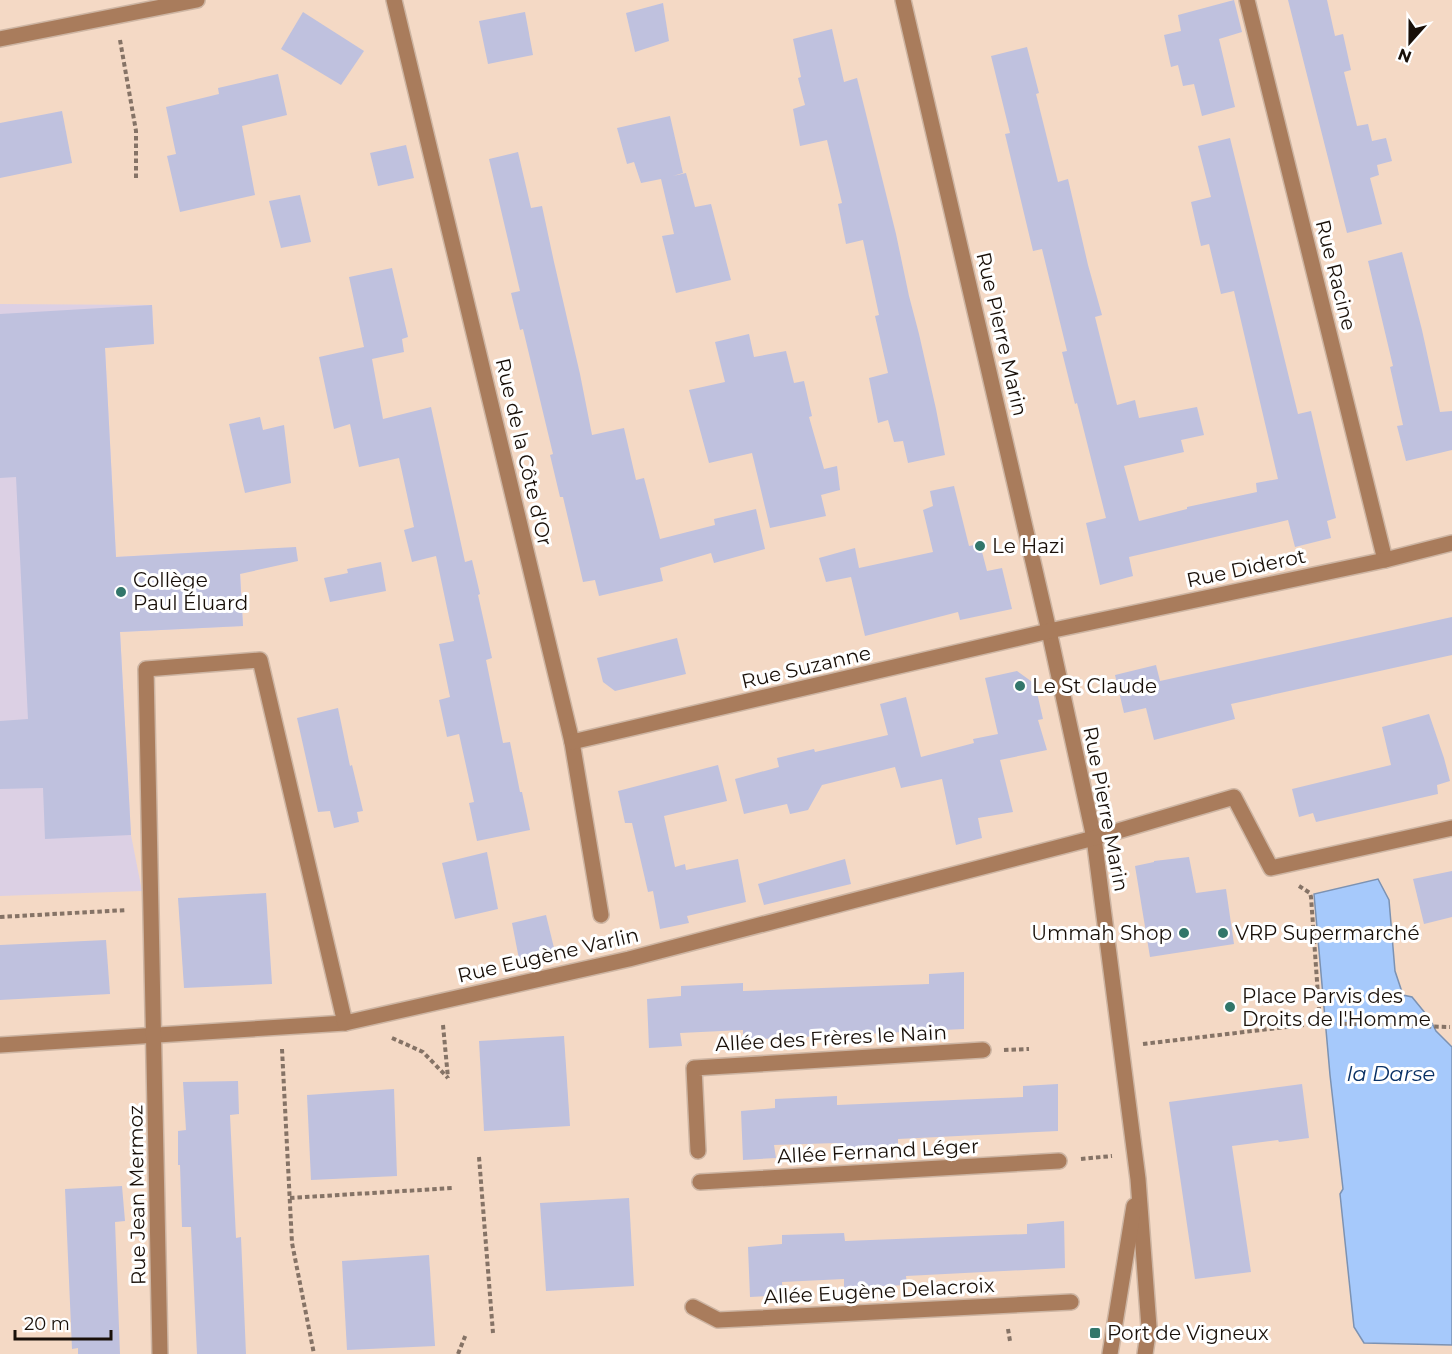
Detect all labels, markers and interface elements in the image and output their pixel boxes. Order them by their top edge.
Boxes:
north arrow [1380,12,1440,72]
text: N [1395,44,1414,67]
street label: Rue Racine [1311,217,1361,333]
street label: Rue Pierre Marin [971,250,1033,418]
street label: Rue de la Côte d'Or [491,356,557,548]
place label: Le Hazi [992,534,1065,558]
marker: Le Hazi [973,539,987,553]
street label: Rue Diderot [1184,544,1308,592]
place label: Collège Paul Éluard [133,568,248,615]
marker: Collège Paul Éluard [114,585,128,599]
street label: Rue Suzanne [739,640,873,694]
place label: Le St Claude [1032,674,1157,698]
marker: Le St Claude [1013,679,1027,693]
street label: Rue Pierre Marin [1078,724,1134,894]
place label: Ummah Shop [1031,921,1172,945]
place label: VRP Supermarché [1235,921,1419,945]
street label: Rue Eugène Varlin [455,922,641,988]
marker: Ummah Shop [1177,926,1191,940]
marker: VRP Supermarché [1216,926,1230,940]
place label: Place Parvis des Droits de l'Homme [1242,984,1431,1031]
marker: Place Parvis des Droits de l'Homme [1223,1000,1237,1014]
street label: Allée des Frères le Nain [715,1020,947,1056]
water label: la Darse [1347,1061,1435,1086]
street label: Rue Jean Mermoz [123,1105,151,1285]
street label: Allée Fernand Léger [777,1134,979,1168]
street label: Allée Eugène Delacroix [763,1273,995,1309]
scale bar [15,1303,111,1341]
text: 20 m [24,1313,70,1335]
place label: Port de Vigneux [1107,1321,1269,1345]
marker: Port de Vigneux [1088,1326,1102,1340]

